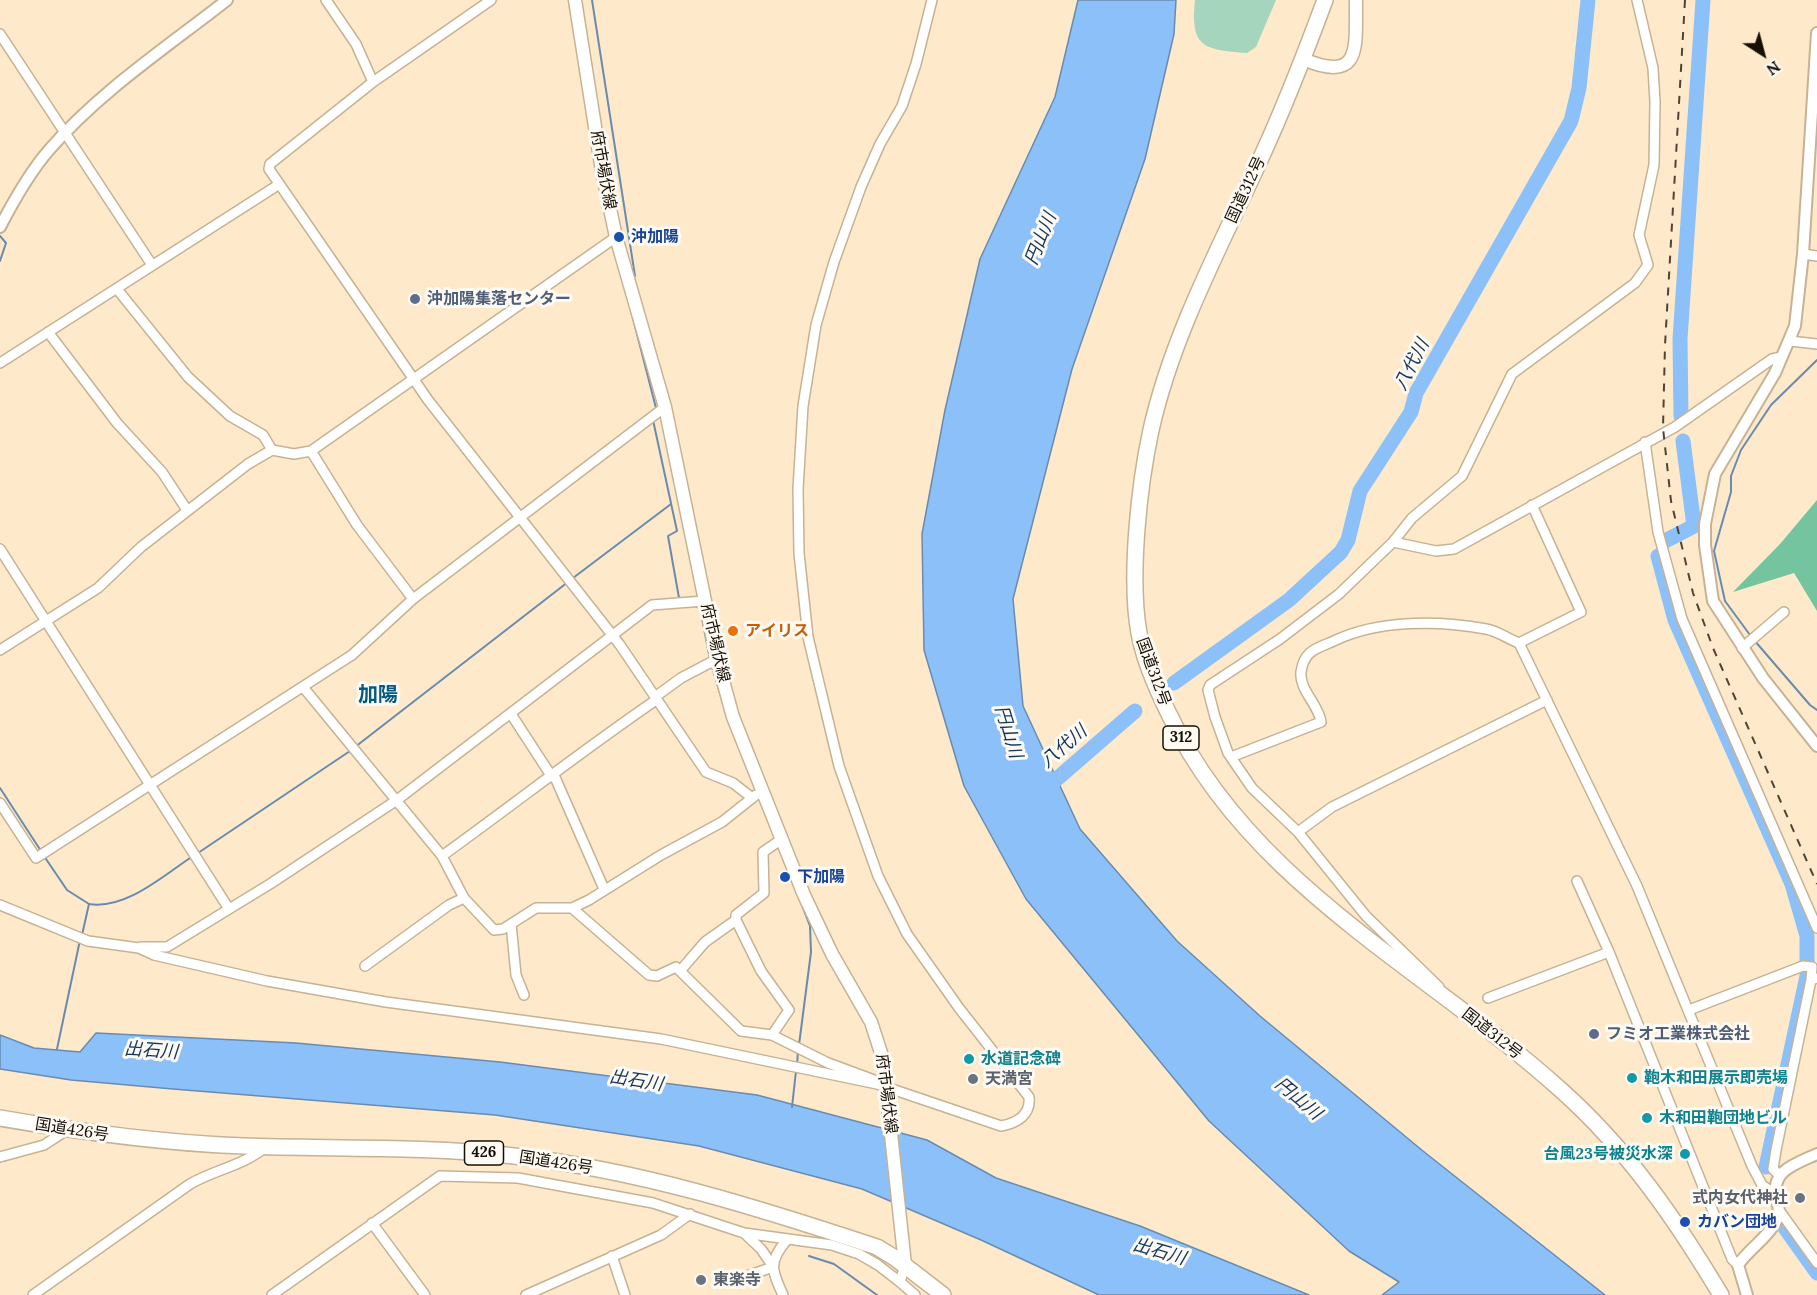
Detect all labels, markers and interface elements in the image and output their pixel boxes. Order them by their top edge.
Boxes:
north arrow [1733,24,1793,84]
text: N [1763,57,1784,80]
street label: 府市場伏線 [587,129,619,211]
street label: 国道312号 [1222,154,1270,226]
water label: 円山川 [1021,210,1061,268]
place label: 沖加陽 [631,227,679,247]
marker: 沖加陽 [612,230,626,244]
place label: 沖加陽集落センター [427,289,571,309]
marker: 沖加陽集落センター [408,292,422,306]
water label: 八代川 [1390,336,1434,394]
street label: 府市場伏線 [697,602,733,684]
place label: アイリス [745,621,809,641]
marker: アイリス [726,624,740,638]
street label: 国道312号 [1132,635,1174,709]
district label: 加陽 [358,683,398,707]
water label: 円山川 [990,703,1026,761]
water label: 八代川 [1037,721,1091,773]
road number: 312 [1163,726,1199,750]
place label: 下加陽 [797,867,845,887]
marker: 下加陽 [778,870,792,884]
street label: 国道312号 [1458,1004,1526,1064]
place label: フミオ工業株式会社 [1606,1024,1750,1044]
marker: フミオ工業株式会社 [1587,1027,1601,1041]
water label: 出石川 [123,1038,179,1064]
place label: 水道記念碑 [981,1049,1061,1069]
marker: 水道記念碑 [962,1052,976,1066]
street label: 府市場伏線 [872,1053,900,1135]
water label: 出石川 [608,1066,664,1096]
place label: 鞄木和田展示即売場 [1644,1068,1788,1088]
place label: 天満宮 [985,1069,1033,1089]
marker: 鞄木和田展示即売場 [1625,1071,1639,1085]
marker: 天満宮 [966,1072,980,1086]
water label: 円山川 [1270,1073,1326,1125]
place label: 木和田鞄団地ビル [1659,1108,1787,1128]
marker: 木和田鞄団地ビル [1640,1111,1654,1125]
street label: 国道426号 [34,1115,110,1145]
road number: 426 [464,1141,504,1165]
place label: 台風23号被災水深 [1544,1144,1673,1164]
marker: 台風23号被災水深 [1678,1147,1692,1161]
street label: 国道426号 [518,1148,594,1178]
place label: 式内女代神社 [1692,1188,1788,1208]
marker: 式内女代神社 [1793,1191,1807,1205]
place label: カバン団地 [1697,1212,1777,1232]
marker: カバン団地 [1678,1215,1692,1229]
water label: 出石川 [1130,1234,1188,1270]
place label: 東楽寺 [713,1270,761,1290]
marker: 東楽寺 [694,1273,708,1287]

